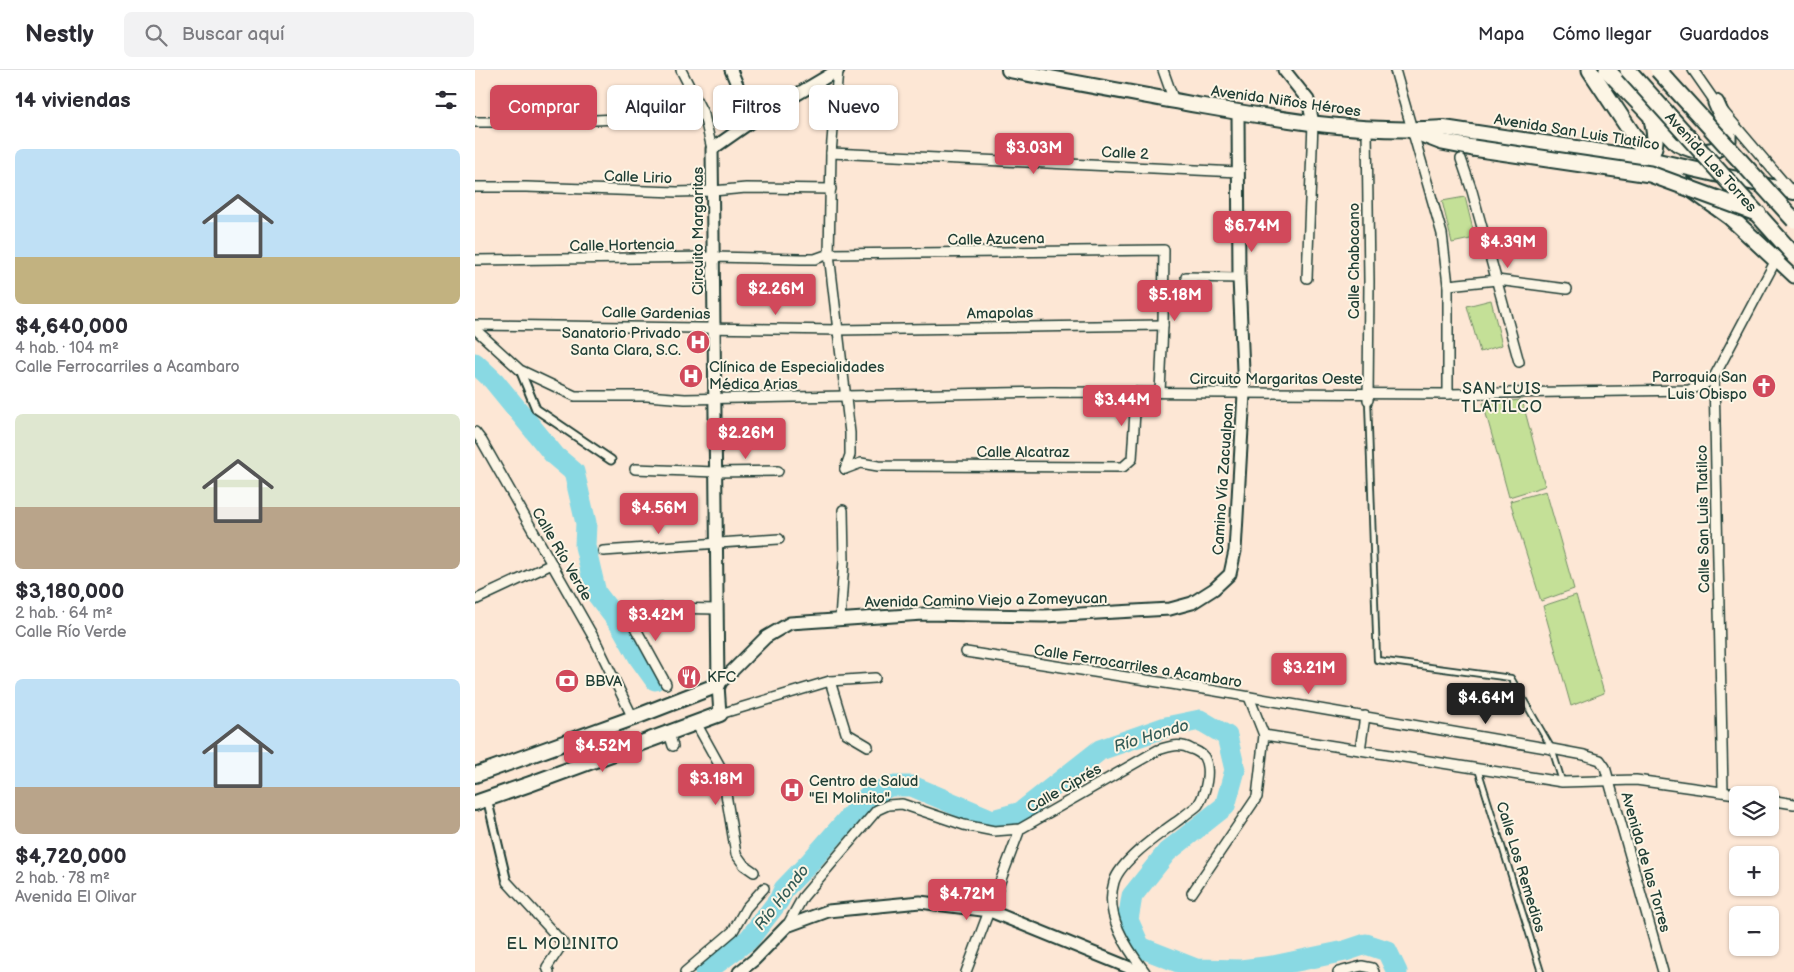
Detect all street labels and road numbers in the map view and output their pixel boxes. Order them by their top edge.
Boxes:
street label: Avenida Niños Héroes [1210,82,1363,121]
street label: Avenida Las Torres [1661,108,1761,217]
street label: Avenida San Luis Tlatilco [1493,110,1661,155]
street label: Calle 2 [1101,143,1149,164]
street label: Circuito Margaritas [689,166,708,295]
street label: Calle Lirio [604,167,672,188]
street label: Calle Chabacano [1345,203,1364,319]
street label: Calle Azucena [947,229,1045,250]
street label: Calle Hortencia [569,235,675,256]
street label: Calle Gardenias [601,303,711,324]
street label: Amapolas [967,303,1034,324]
street label: Circuito Margaritas Oeste [1189,370,1363,389]
street label: Camino Vía Zacualpan [1209,402,1238,556]
street label: Calle Alcatraz [977,443,1070,462]
street label: Calle San Luis Tlatilco [1693,445,1714,593]
street label: Calle Río Verde [527,504,596,604]
street label: Avenida Camino Viejo a Zomeyucan [864,589,1108,612]
street label: Calle Ferrocarriles a Acambaro [1032,641,1243,692]
street label: Calle Ciprés [1023,759,1105,817]
street label: Avenida de las Torres [1616,790,1675,935]
street label: Calle Los Remedios [1492,799,1550,935]

